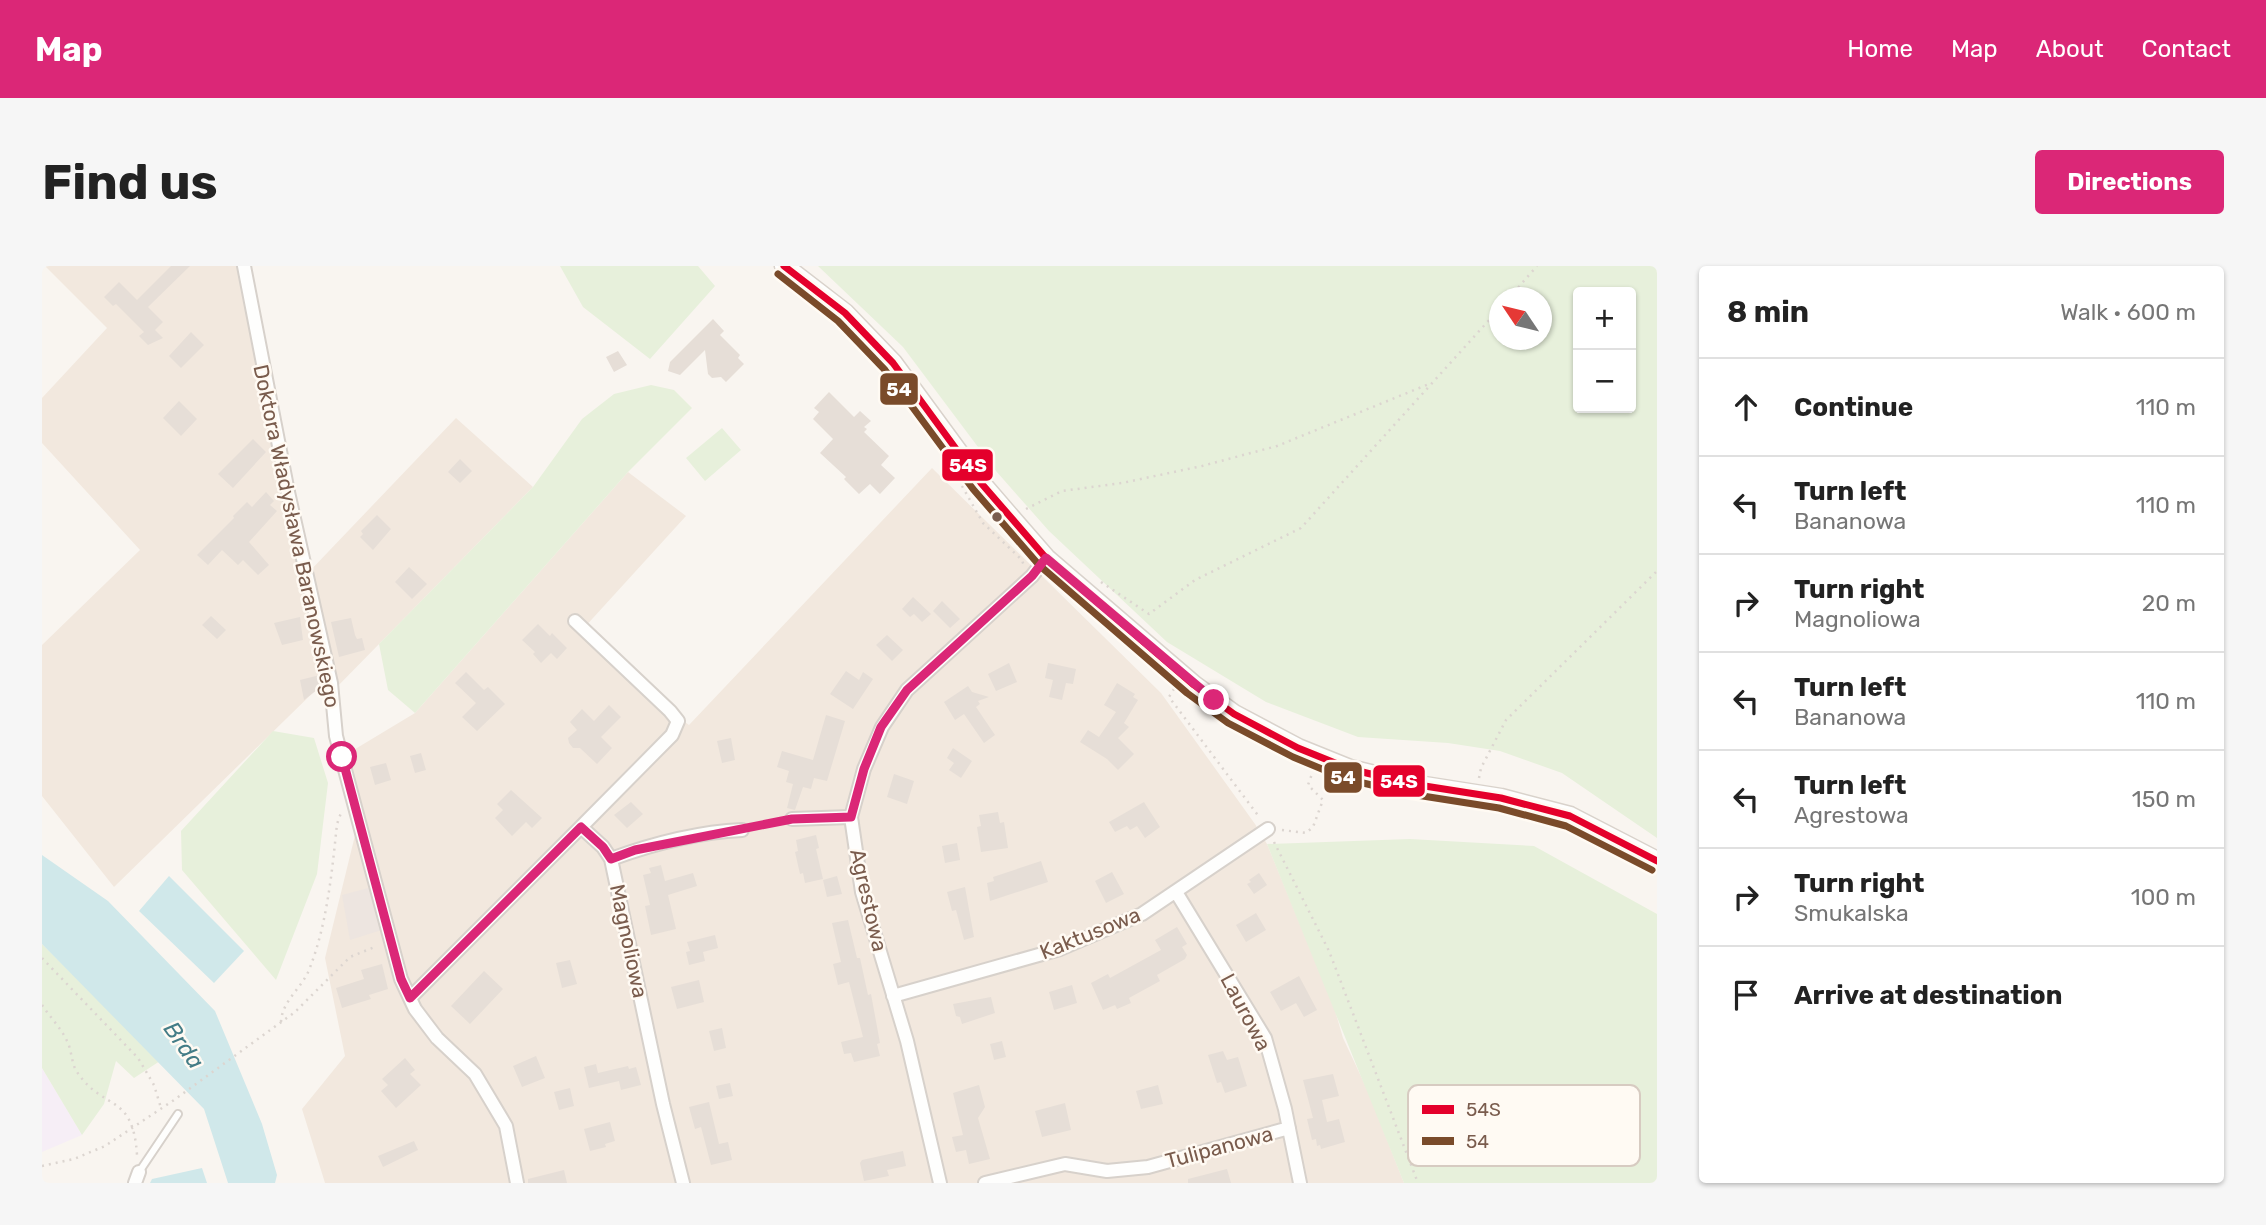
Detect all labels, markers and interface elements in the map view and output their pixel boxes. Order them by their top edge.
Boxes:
text: Map [35,30,103,69]
text: Home [1847,35,1913,63]
text: Map [1951,35,1998,63]
text: About [2036,35,2104,63]
text: Contact [2142,35,2231,63]
button: Directions [2035,150,2224,214]
text: Find us [42,153,218,211]
north arrow [1489,287,1552,350]
map controls [1573,287,1636,413]
button: + [1573,287,1636,350]
text: 8 min [1727,294,1809,330]
text: Walk · 600 m [2060,298,2196,326]
button: − [1573,350,1636,413]
street label: Doktora Władysława Baranowskiego [248,362,346,710]
line badge: 54 [879,372,919,406]
text: 54 [886,378,912,401]
icon: ahead [1727,388,1765,426]
text: Continue [1794,392,1913,423]
text: 110 m [2136,393,2196,421]
line badge: 54S [941,448,994,482]
text: 54S [949,454,987,477]
text: Turn left [1794,476,1906,507]
icon: left [1727,486,1765,524]
text: 110 m [2136,491,2196,519]
text: Bananowa [1794,507,1906,535]
unlabelled marker [990,510,1004,524]
text: Turn right [1794,574,1924,605]
icon: right [1727,584,1765,622]
text: 20 m [2142,589,2196,617]
text: Magnoliowa [1794,605,1921,633]
text: Turn left [1794,672,1906,703]
icon: left [1727,682,1765,720]
route end [1198,684,1229,715]
text: 110 m [2136,687,2196,715]
text: Bananowa [1794,703,1906,731]
route start [326,741,357,772]
line badge: 54 [1323,761,1363,794]
line badge: 54S [1372,764,1426,798]
text: 54 [1330,766,1356,789]
text: 54S [1380,770,1418,793]
text: Turn left [1794,770,1906,801]
icon: left [1727,780,1765,818]
text: 150 m [2132,785,2196,813]
text: Agrestowa [1794,801,1909,829]
street label: Agrestowa [845,846,893,954]
text: Turn right [1794,868,1924,899]
icon: right [1727,878,1765,916]
street label: Magnoliowa [605,882,653,1000]
text: 100 m [2131,883,2196,911]
text: Smukalska [1794,899,1909,927]
street label: Kaktusowa [1036,901,1144,965]
street label: Laurowa [1215,969,1277,1055]
icon: arrive [1727,976,1765,1014]
text: Arrive at destination [1794,980,2062,1011]
water label: Brda [158,1016,210,1074]
legend [1408,1085,1640,1166]
text: 54S [1466,1098,1501,1121]
street label: Tulipanowa [1163,1121,1275,1173]
text: 54 [1466,1130,1489,1153]

